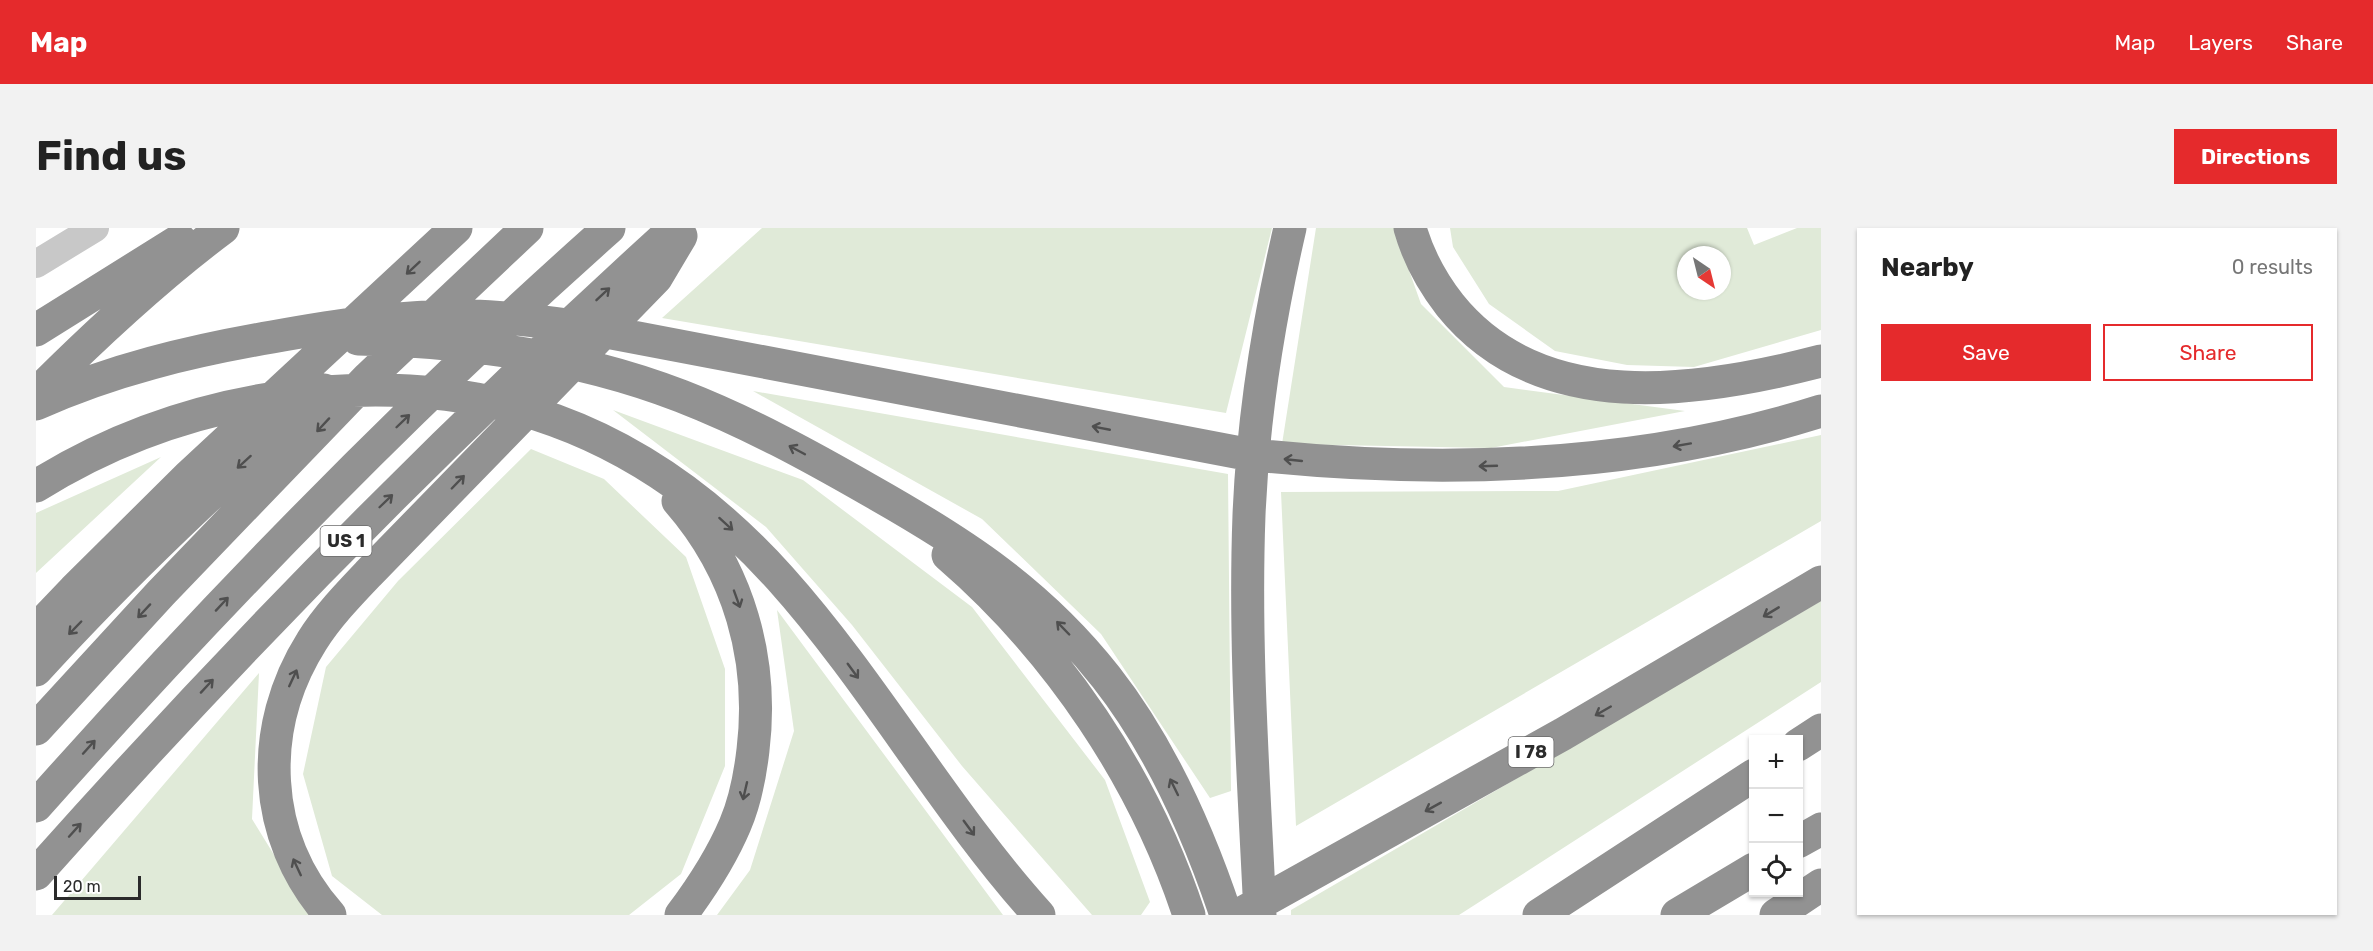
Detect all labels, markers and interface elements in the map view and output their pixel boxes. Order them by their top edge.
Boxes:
text: Map [30,26,87,59]
text: Map [2114,30,2155,55]
text: Layers [2188,30,2253,55]
text: Share [2286,30,2343,55]
button: Directions [2174,129,2337,184]
text: Find us [36,131,187,181]
north arrow [1677,246,1731,300]
text: Nearby [1881,252,1974,283]
text: 0 results [2232,255,2313,279]
one-way arrow [405,261,420,275]
one-way arrow [596,287,611,301]
button: Save [1881,324,2091,381]
button: Share [2103,324,2313,381]
one-way arrow [396,413,411,428]
one-way arrow [316,418,330,433]
one-way arrow [1092,422,1111,433]
one-way arrow [1672,439,1692,450]
one-way arrow [789,444,807,455]
one-way arrow [1284,454,1304,465]
one-way arrow [237,455,252,469]
one-way arrow [1479,460,1499,471]
one-way arrow [451,474,465,489]
one-way arrow [379,494,394,508]
one-way arrow [718,517,733,531]
road number: US 1 [320,526,372,556]
one-way arrow [733,590,744,608]
one-way arrow [215,597,229,612]
one-way arrow [137,604,151,619]
one-way arrow [1763,606,1780,618]
one-way arrow [1055,620,1070,635]
one-way arrow [68,621,83,636]
one-way arrow [847,663,859,679]
one-way arrow [288,670,300,688]
one-way arrow [199,679,213,694]
one-way arrow [1595,705,1612,717]
map controls [1749,735,1803,897]
button: + [1749,735,1803,789]
road number: I 78 [1508,737,1554,767]
one-way arrow [82,740,97,755]
one-way arrow [1168,778,1179,796]
one-way arrow [739,781,751,800]
button: − [1749,789,1803,843]
one-way arrow [1425,801,1442,813]
one-way arrow [963,820,975,836]
one-way arrow [68,823,82,838]
button: locate [1749,843,1803,897]
one-way arrow [291,858,303,876]
scale bar [54,873,141,900]
text: 20 m [63,877,101,896]

